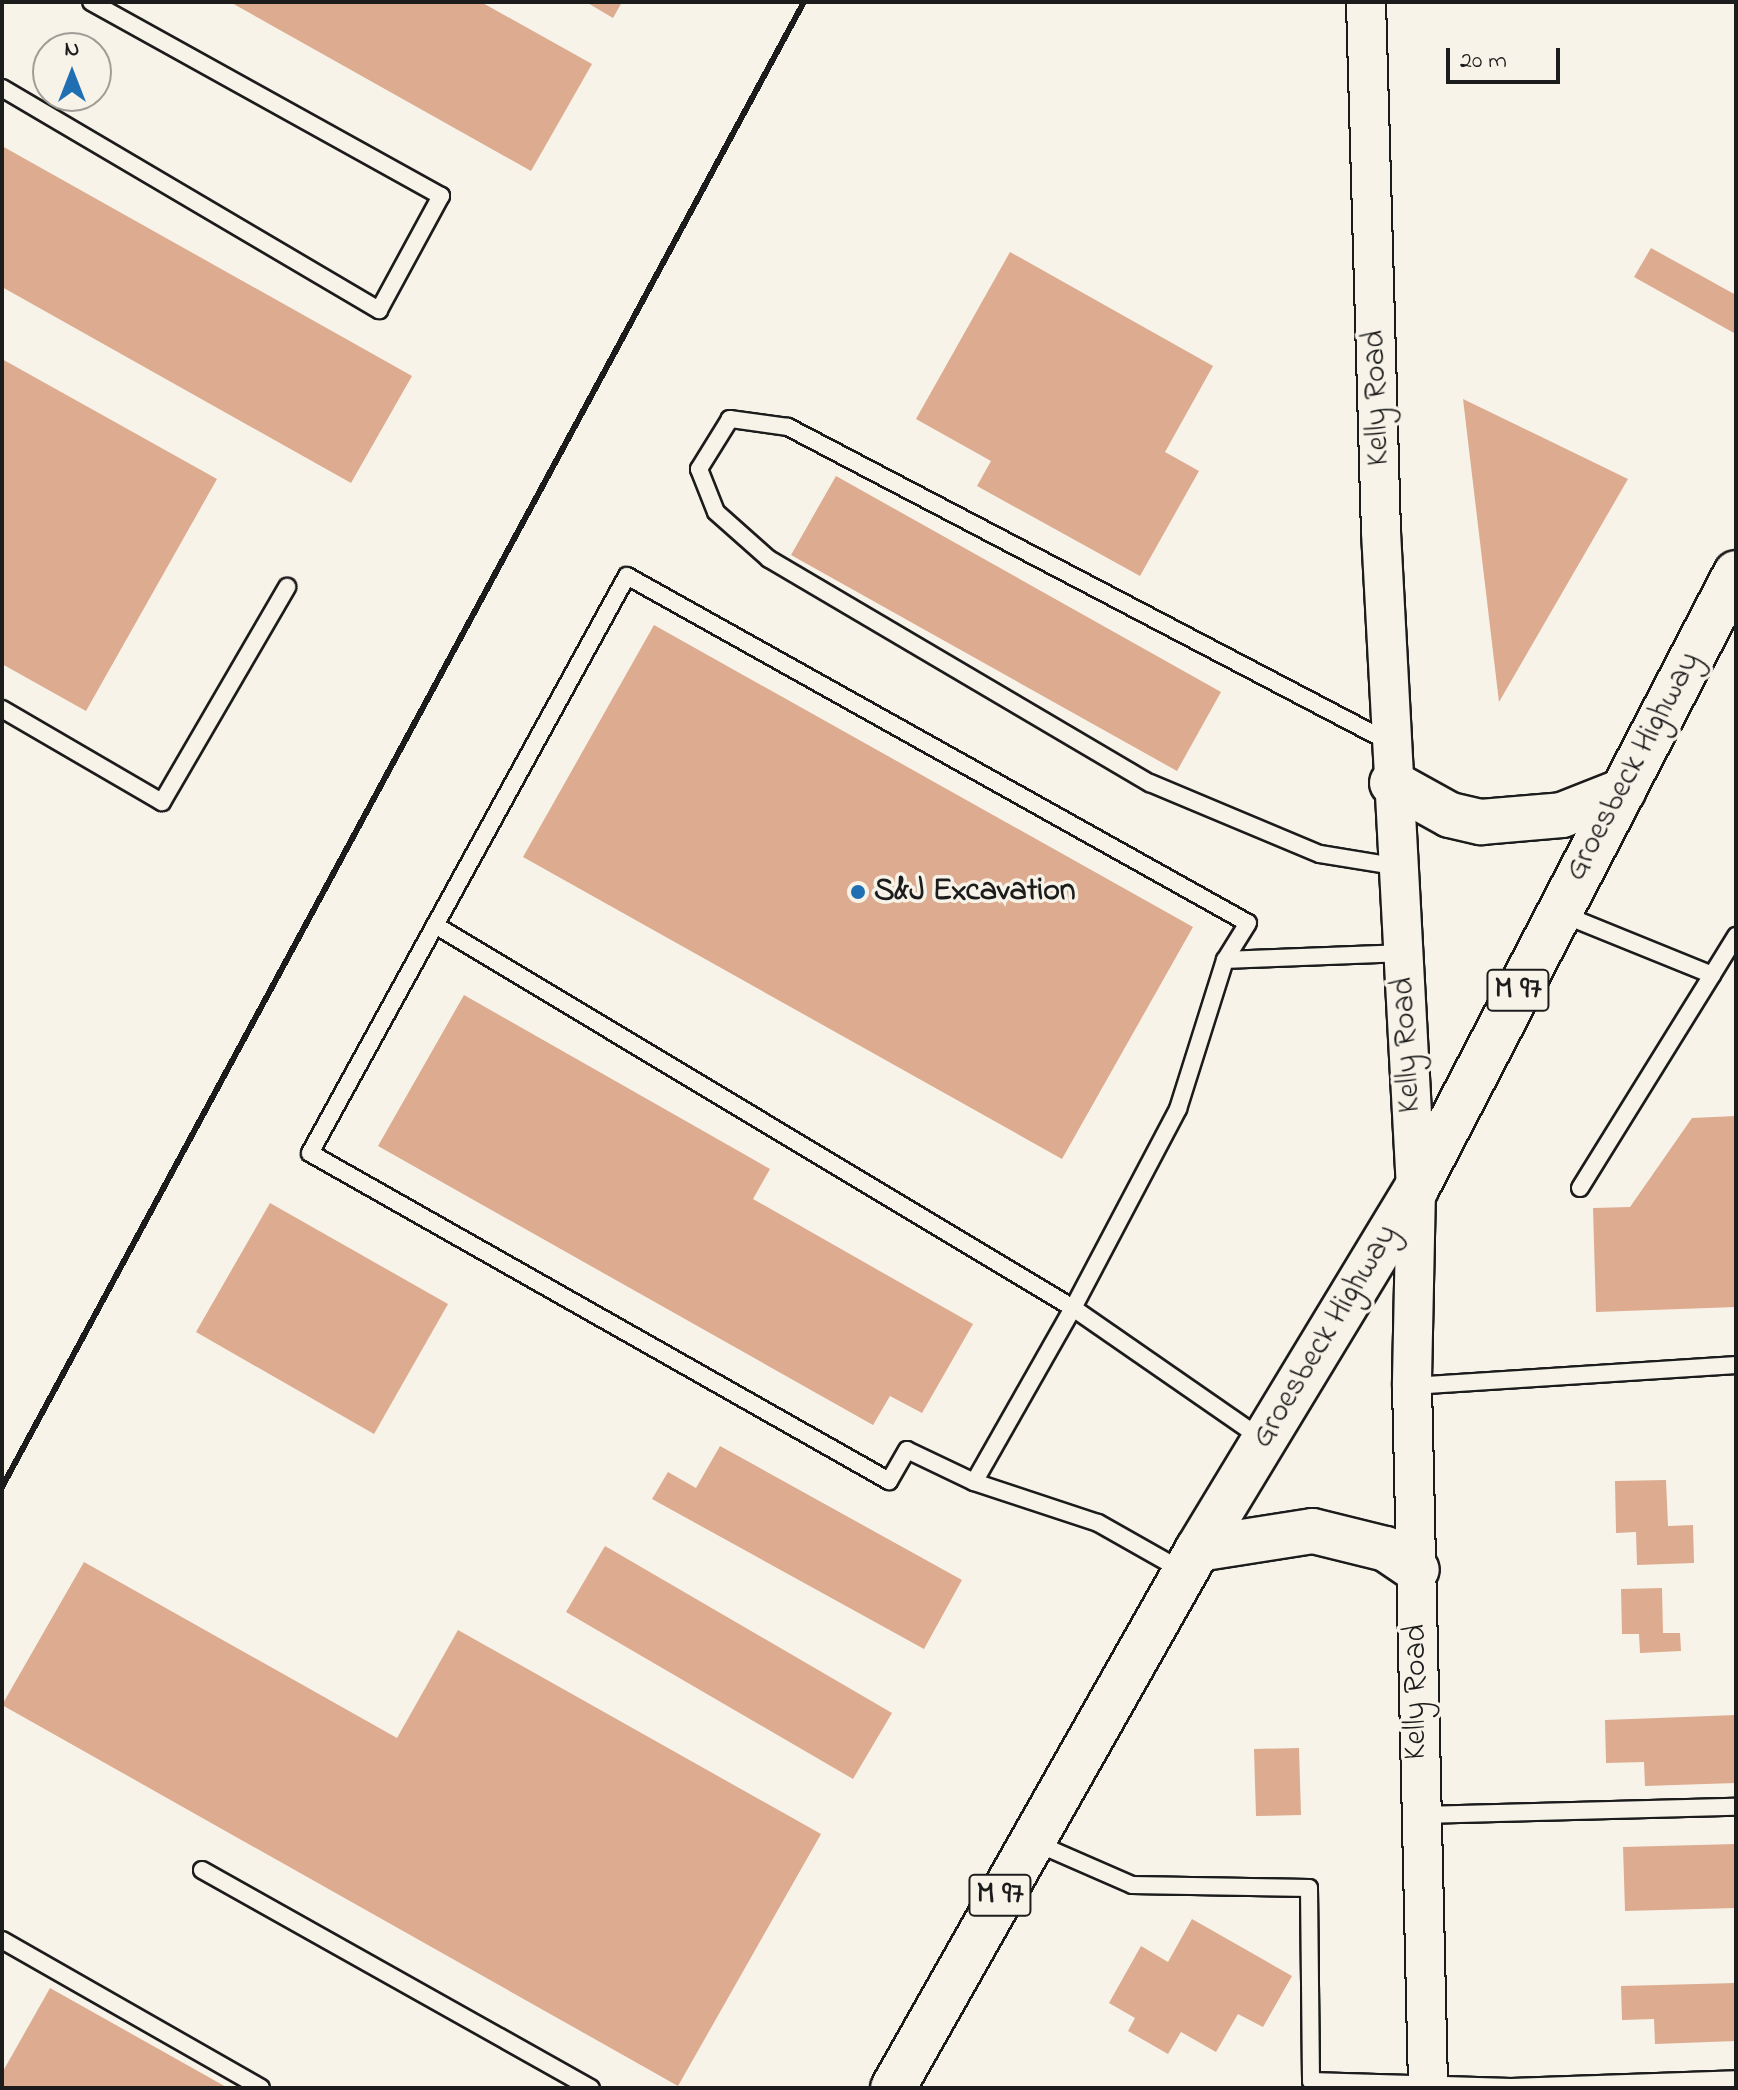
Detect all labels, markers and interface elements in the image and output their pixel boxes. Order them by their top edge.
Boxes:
north arrow [32,32,112,112]
scale bar [1450,32,1564,82]
text: N [65,34,79,66]
text: 20 m [1460,44,1507,79]
street label: Kelly Road [1356,329,1400,467]
street label: Groesbeck Highway [1558,646,1710,888]
place label: S&J Excavation [874,873,1076,911]
marker: S&J Excavation [849,883,867,901]
road number: M 97 [1486,964,1550,1016]
street label: Kelly Road [1385,976,1431,1114]
street label: Groesbeck Highway [1244,1218,1408,1456]
street label: Kelly Road [1398,1624,1436,1760]
road number: M 97 [968,1869,1032,1921]

